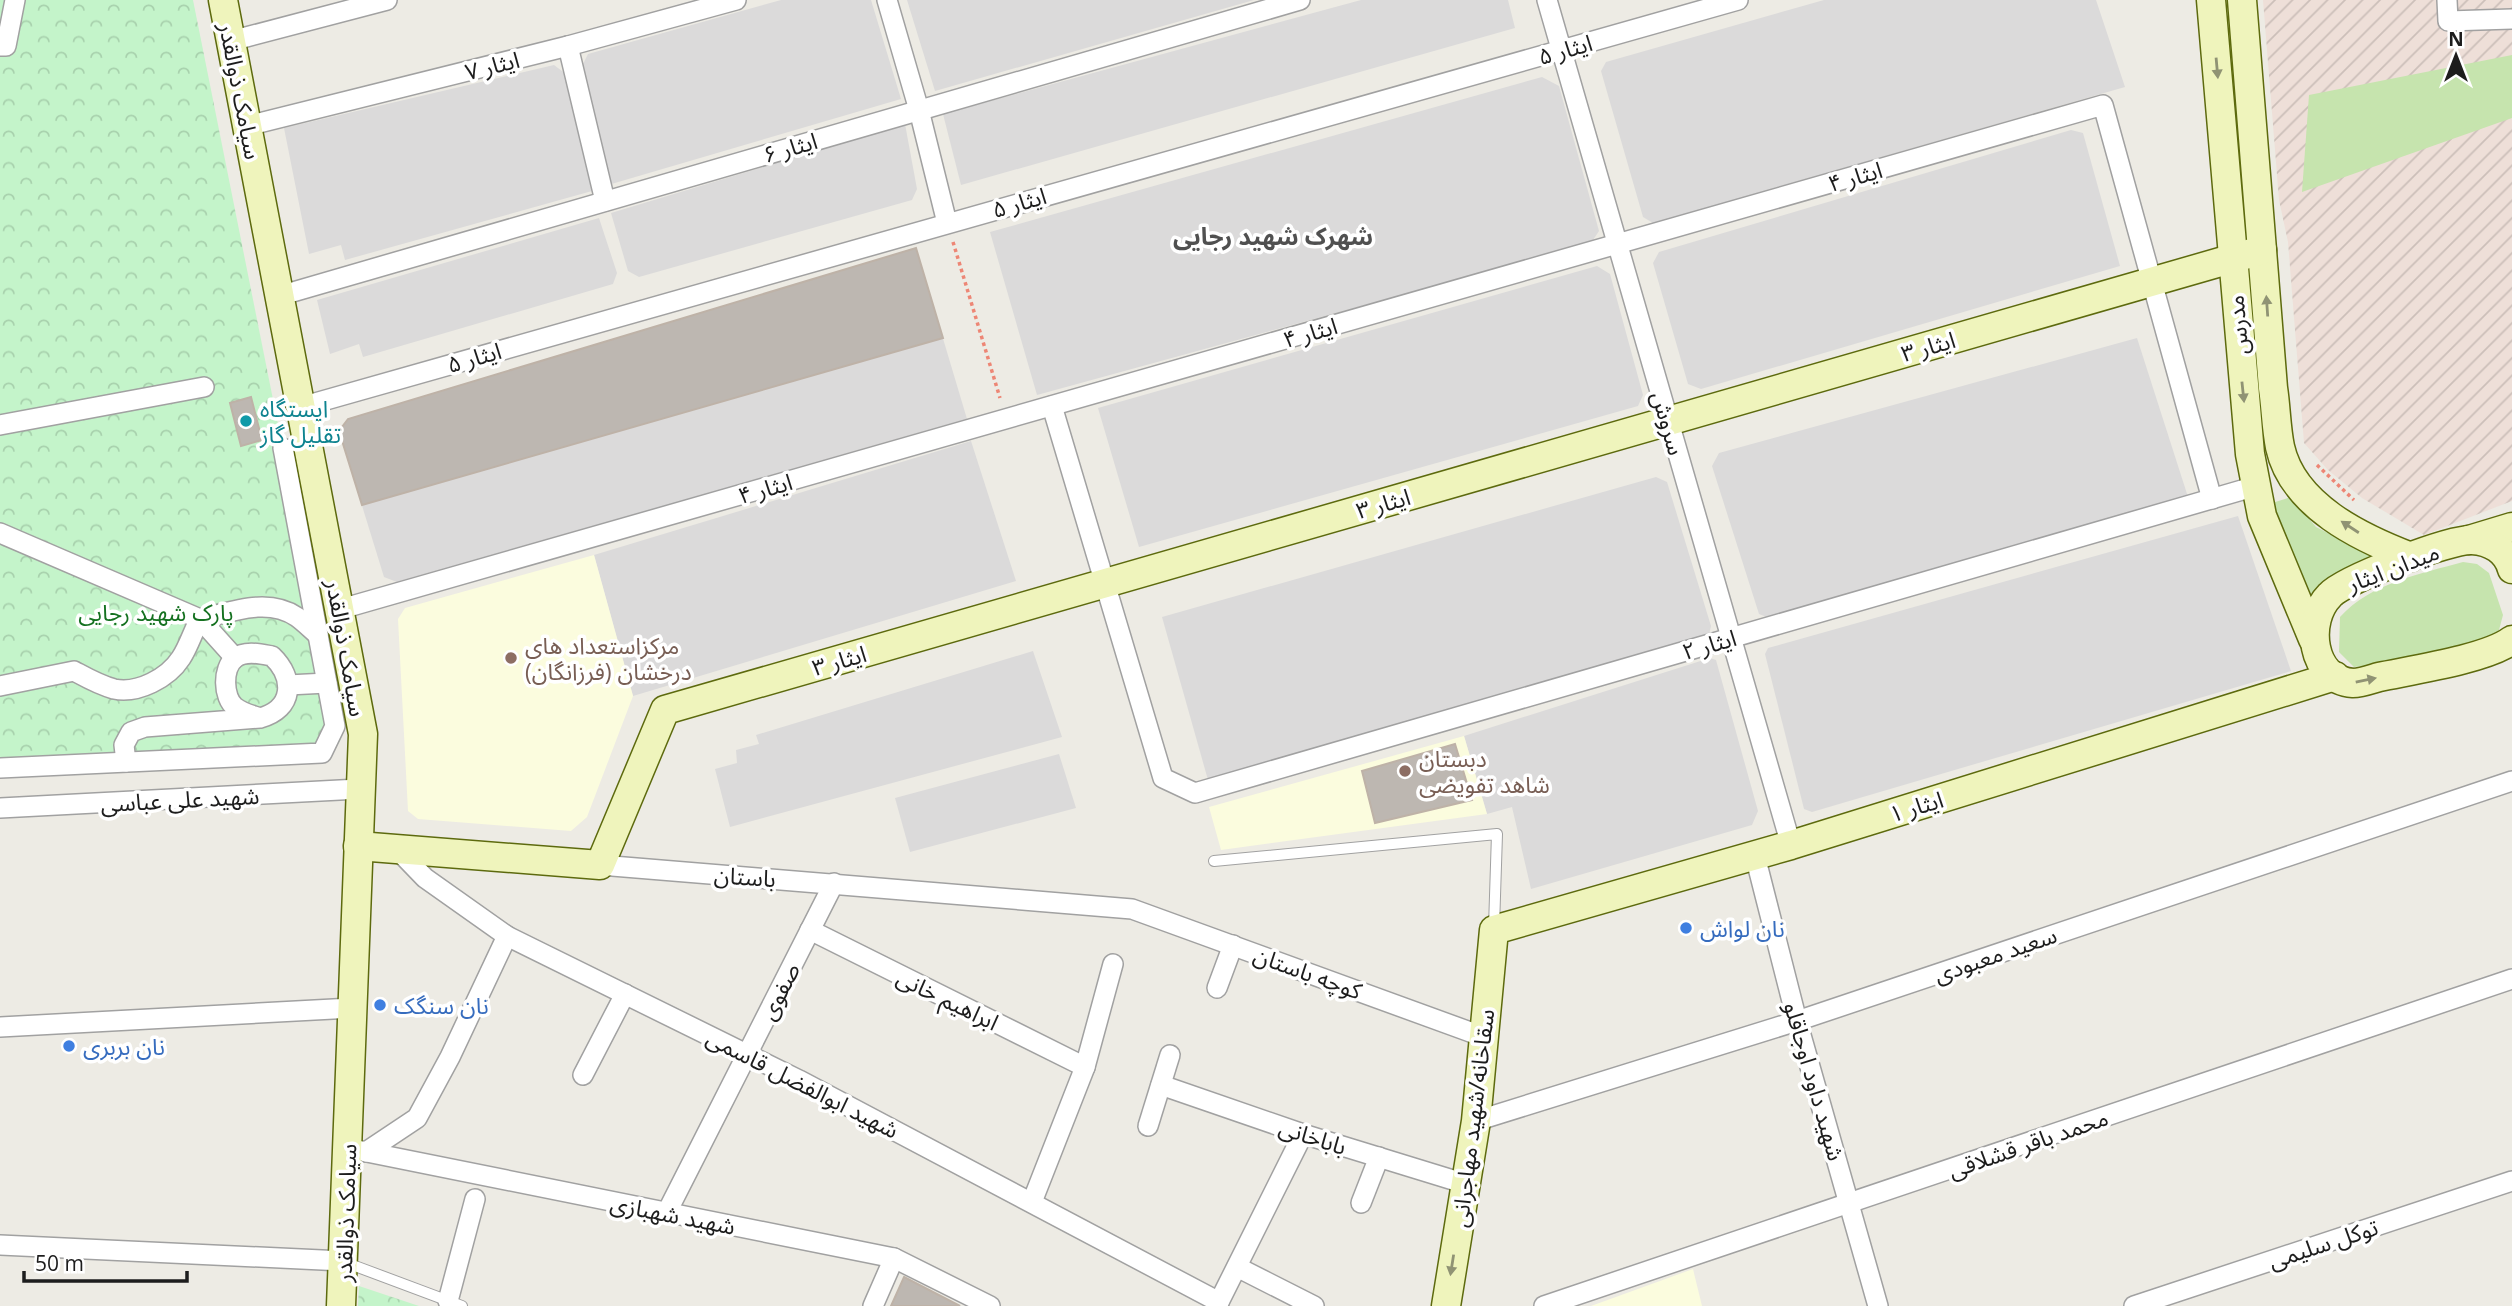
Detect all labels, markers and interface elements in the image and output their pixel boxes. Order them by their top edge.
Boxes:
street label: سیامک ذوالقدر [212,19,270,162]
north arrow [2421,21,2491,91]
street label: ایثار ۵ [1534,26,1596,72]
text: N [2448,26,2464,52]
street label: ایثار ۷ [461,43,523,87]
one-way arrow [2212,57,2223,79]
street label: ایثار ۶ [759,124,821,170]
street label: ایثار ۴ [1824,153,1886,199]
street label: ایثار ۵ [988,179,1050,225]
district label: شهرک شهید رجایی [1173,219,1373,252]
street label: مدرس [2218,294,2256,356]
one-way arrow [2261,294,2272,316]
street label: ایثار ۴ [1279,309,1341,355]
street label: ایثار ۳ [1897,323,1959,369]
street label: ایثار ۵ [443,334,505,380]
one-way arrow [2238,382,2249,404]
street label: سروش [1645,387,1693,459]
place label: ایستگاه تقلیل گاز [259,392,341,450]
marker: ایستگاه تقلیل گاز [238,413,254,429]
street label: ایثار ۴ [734,465,796,511]
street label: ایثار ۳ [1352,480,1414,526]
one-way arrow [2340,521,2360,534]
street label: میدان ایثار [2341,535,2444,600]
street label: سیامک ذوالقدر [319,576,375,719]
park label: پارک شهید رجایی [78,596,234,628]
street label: ایثار ۲ [1678,621,1740,667]
place label: مرکزاستعداد های درخشان (فرزانگان) [525,629,692,687]
street label: ایثار ۳ [808,637,870,683]
marker: مرکزاستعداد های درخشان (فرزانگان) [503,650,519,666]
one-way arrow [2355,675,2377,686]
place label: دبستان شاهد تفویضی [1419,742,1550,800]
marker: دبستان شاهد تفویضی [1397,763,1413,779]
street label: شهید علی عباسی [100,779,260,819]
street label: ایثار ۱ [1885,783,1947,829]
street label: باستان [713,858,777,894]
place label: نان لواش [1700,912,1785,944]
street label: سعید معبودی [1929,918,2061,990]
marker: نان لواش [1678,920,1694,936]
street label: کوچه باستان [1249,938,1367,1007]
street label: صفوی [751,957,807,1025]
street label: ابراهیم خانی [891,961,1004,1039]
place label: نان سنگک [394,989,489,1021]
marker: نان سنگک [372,997,388,1013]
street label: شهید داود اوجاقلو [1777,998,1853,1164]
street label: سقاخانه/شهید مهاجرانی [1443,1007,1501,1229]
street label: شهید ابوالفضل قاسمی [701,1021,905,1145]
place label: نان بربری [83,1030,165,1062]
marker: نان بربری [61,1038,77,1054]
street label: محمد باقر قشلاقی [1944,1101,2112,1185]
street label: باباخانی [1275,1110,1351,1162]
street label: سیامک ذوالقدر [327,1143,363,1284]
street label: شهید شهبازی [608,1186,738,1242]
street label: توکل سلیمی [2264,1210,2382,1276]
scale bar [24,1240,187,1284]
text: 50 m [35,1249,84,1277]
one-way arrow [1446,1254,1457,1276]

